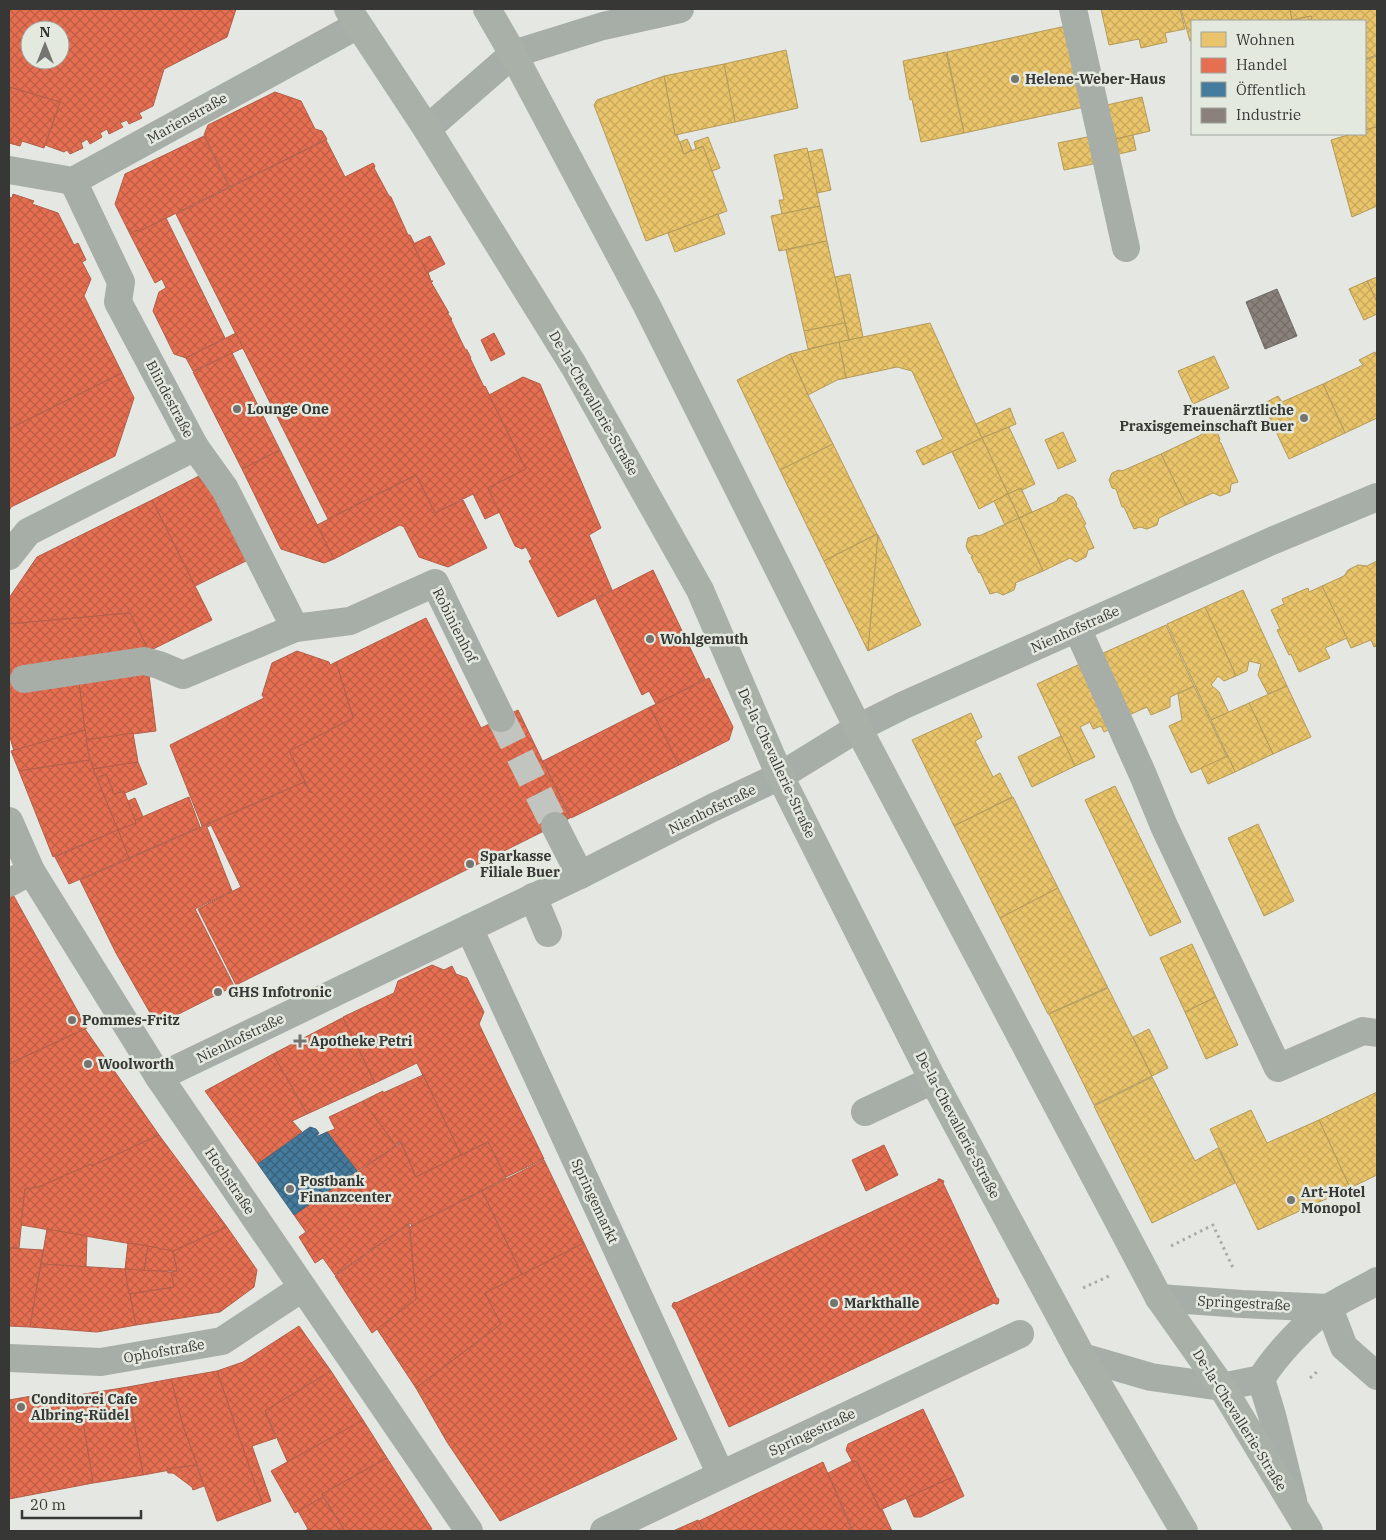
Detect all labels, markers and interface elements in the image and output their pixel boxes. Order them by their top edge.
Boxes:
north arrow [20,20,70,70]
legend [1191,20,1366,135]
text: N [39,23,51,41]
text: Wohnen [1236,30,1295,49]
text: Handel [1236,55,1287,74]
place label: Helene-Weber-Haus [1025,70,1166,88]
marker: Helene-Weber-Haus [1009,73,1021,85]
text: Öffentlich [1236,80,1306,99]
street label: Marienstraße [144,89,230,147]
text: Industrie [1236,105,1301,124]
street label: De-la-Chevallerie-Straße [545,328,643,478]
street label: Blindestraße [142,357,198,441]
place label: Lounge One [247,400,329,418]
place label: Frauenärztliche Praxisgemeinschaft Buer [1119,401,1294,435]
marker: Lounge One [231,403,243,415]
marker: Frauenärztliche Praxisgemeinschaft Buer [1298,412,1310,424]
street label: Robinienhof [429,585,482,666]
street label: Nienhofstraße [1028,601,1122,657]
place label: Wohlgemuth [660,630,748,648]
marker: Wohlgemuth [644,633,656,645]
street label: De-la-Chevallerie-Straße [734,685,820,841]
street label: Nienhofstraße [665,780,759,838]
place label: Sparkasse Filiale Buer [480,847,560,881]
marker: Sparkasse Filiale Buer [464,858,476,870]
place label: GHS Infotronic [228,983,332,1001]
marker: GHS Infotronic [212,986,224,998]
street label: Nienhofstraße [193,1009,287,1067]
place label: Pommes-Fritz [82,1011,180,1029]
marker: Pommes-Fritz [66,1014,78,1026]
place label: Apotheke Petri [310,1032,413,1050]
marker: Apotheke Petri [294,1035,306,1047]
street label: De-la-Chevallerie-Straße [912,1048,1004,1202]
place label: Woolworth [98,1055,174,1073]
marker: Woolworth [82,1058,94,1070]
street label: Hochstraße [201,1144,259,1218]
street label: Springemarkt [568,1156,623,1246]
place label: Postbank Finanzcenter [300,1172,392,1206]
marker: Postbank Finanzcenter [284,1183,296,1195]
place label: Art-Hotel Monopol [1301,1183,1366,1217]
marker: Art-Hotel Monopol [1285,1194,1297,1206]
street label: Springestraße [1197,1292,1291,1314]
place label: Markthalle [844,1294,919,1312]
marker: Markthalle [828,1297,840,1309]
street label: Ophofstraße [122,1335,206,1367]
street label: De-la-Chevallerie-Straße [1189,1346,1291,1494]
place label: Conditorei Cafe Albring-Rüdel [31,1390,137,1424]
marker: Conditorei Cafe Albring-Rüdel [15,1401,27,1413]
street label: Springestraße [766,1404,858,1460]
scale bar [22,1488,141,1520]
text: 20 m [30,1495,66,1514]

